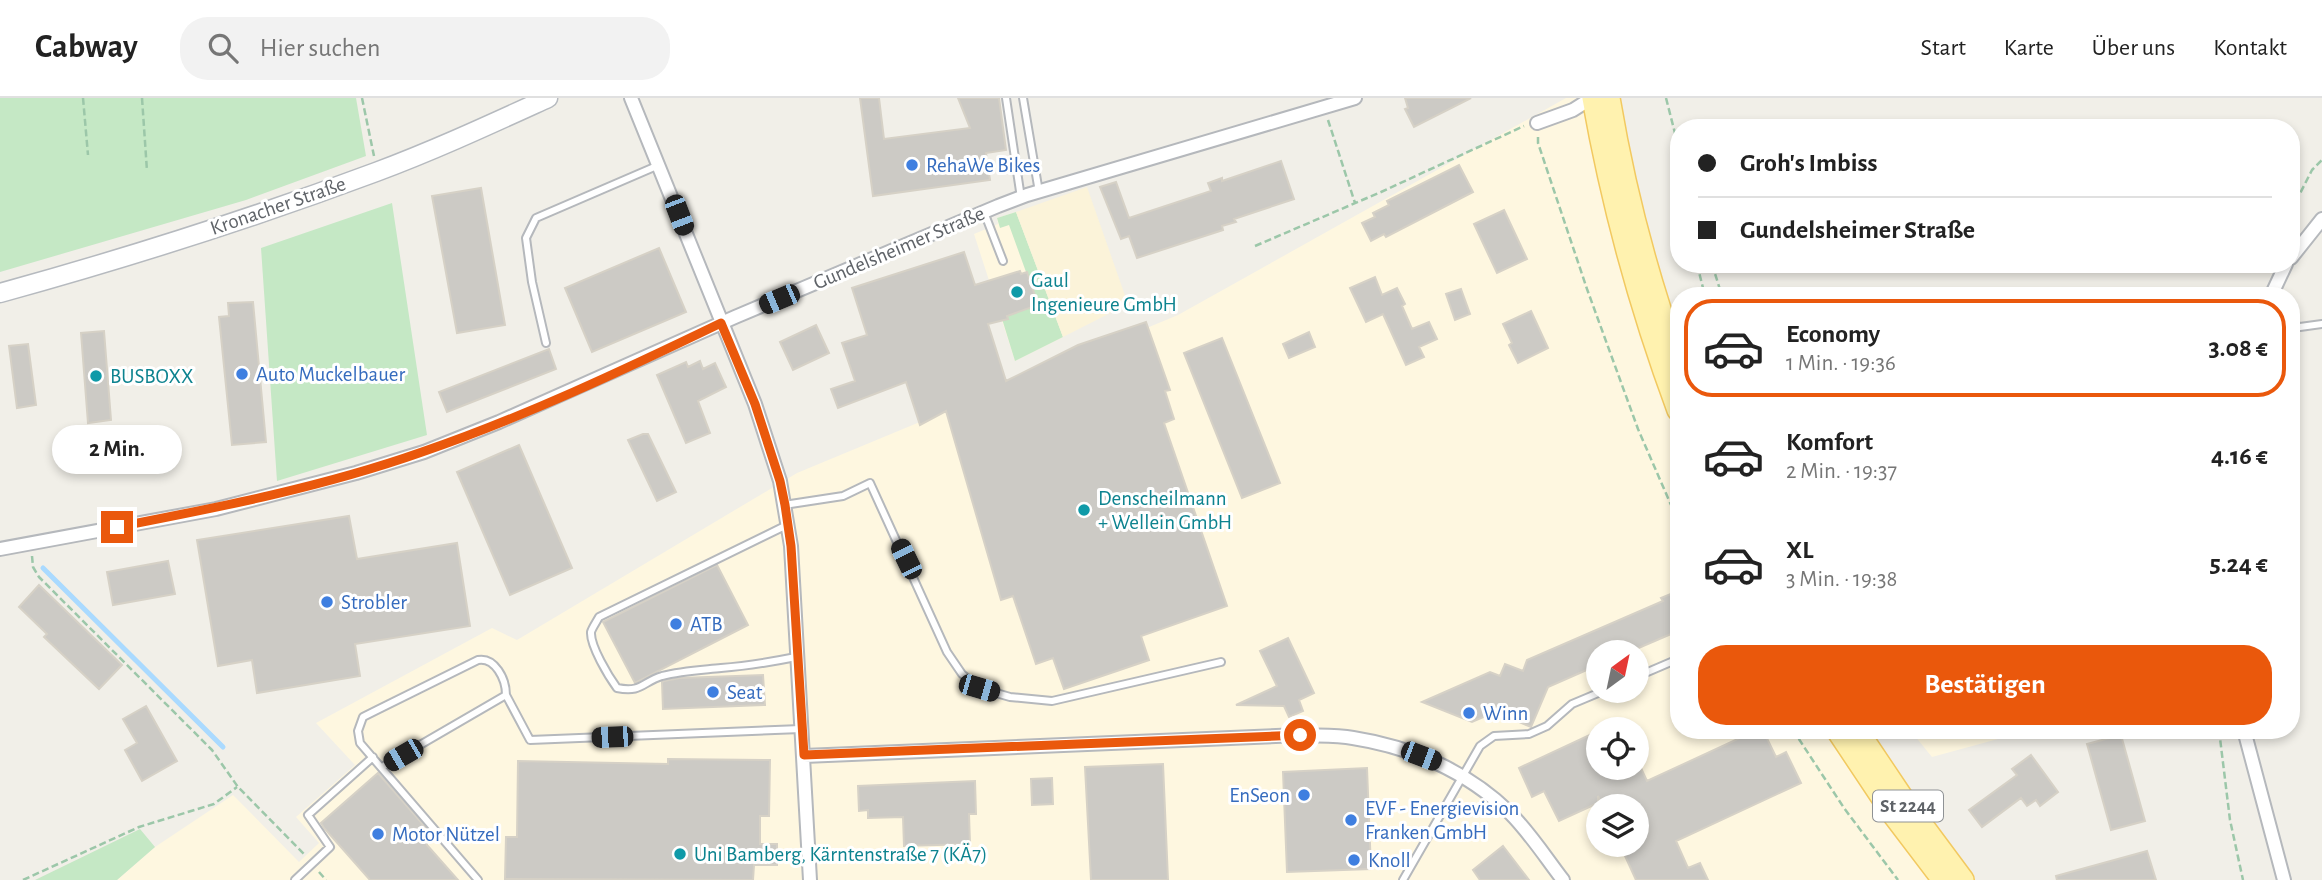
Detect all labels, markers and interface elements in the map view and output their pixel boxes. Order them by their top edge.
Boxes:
search box [180,17,670,80]
icon: search [204,29,242,67]
text: Cabway [35,31,138,64]
text: Hier suchen [260,35,380,61]
text: Start [1921,36,1966,60]
text: Karte [2004,36,2054,60]
text: Über uns [2092,36,2175,60]
text: Kontakt [2213,36,2287,60]
text: Groh's Imbiss [1740,150,1877,176]
place label: RehaWe Bikes [926,155,1040,176]
marker: RehaWe Bikes [904,157,920,173]
street label: Kronacher Straße [208,173,348,239]
car [662,192,697,238]
street label: Gundelsheimer Straße [810,202,988,294]
text: Gundelsheimer Straße [1740,217,1975,243]
place label: Gaul Ingenieure GmbH [1031,270,1177,315]
car [756,281,803,317]
marker: Gaul Ingenieure GmbH [1009,284,1025,300]
icon: car [1702,317,1765,380]
text: Economy [1786,321,1880,347]
text: 3.08 € [2208,335,2268,361]
text: 1 Min. · 19:36 [1786,352,1896,375]
place label: Auto Muckelbauer [256,364,406,385]
place label: BUSBOXX [110,366,193,387]
marker: Auto Muckelbauer [234,366,250,382]
marker: BUSBOXX [88,368,104,384]
icon: car [1702,425,1765,488]
callout: 2 Min. [52,426,182,474]
text: Komfort [1786,429,1873,455]
text: 2 Min. [89,438,145,461]
text: 4.16 € [2211,443,2268,469]
text: 2 Min. · 19:37 [1786,460,1897,483]
place label: Denscheilmann + Wellein GmbH [1098,488,1232,533]
marker: Denscheilmann + Wellein GmbH [1076,502,1092,518]
route end [101,511,133,543]
icon: car [1702,533,1765,596]
car [888,536,925,582]
text: XL [1786,537,1813,563]
text: 5.24 € [2209,551,2268,577]
text: 3 Min. · 19:38 [1786,568,1897,591]
place label: Strobler [341,592,407,613]
marker: Strobler [319,594,335,610]
place label: ATB [690,614,723,635]
marker: ATB [668,616,684,632]
north arrow [1586,640,1648,704]
map controls [1586,640,1649,857]
button: Bestätigen [1698,645,2272,725]
car [956,672,1003,704]
place label: Seat [727,682,763,703]
marker: Seat [705,684,721,700]
place label: Winn [1483,703,1528,724]
marker: Winn [1461,705,1477,721]
button: locate [1586,717,1649,780]
route start [1284,719,1316,751]
car [591,726,634,748]
car [380,735,427,775]
car [1398,739,1445,773]
place label: EnSeon [1229,785,1290,806]
marker: EnSeon [1296,787,1312,803]
road number: St 2244 [1873,790,1943,821]
button: layers [1586,794,1649,857]
place label: EVF - Energievision Franken GmbH [1365,798,1519,843]
marker: EVF - Energievision Franken GmbH [1343,812,1359,828]
place label: Motor Nützel [392,824,500,845]
marker: Motor Nützel [370,826,386,842]
place label: Uni Bamberg, Kärntenstraße 7 (KÄ7) [694,843,987,865]
marker: Uni Bamberg, Kärntenstraße 7 (KÄ7) [672,846,688,862]
place label: Knoll [1368,850,1411,871]
marker: Knoll [1346,852,1362,868]

